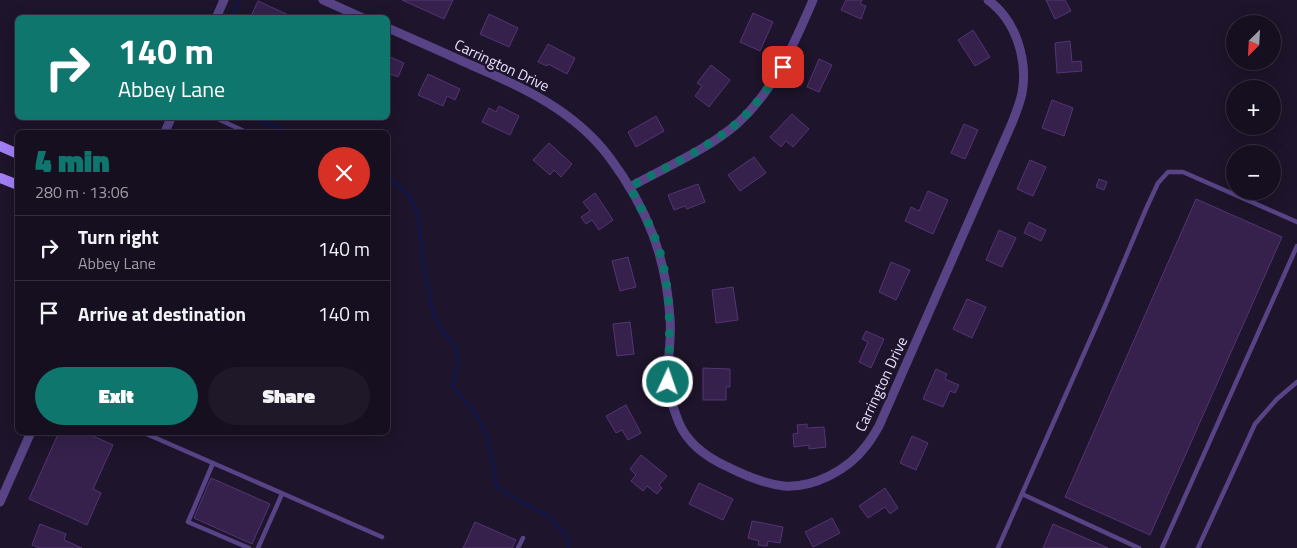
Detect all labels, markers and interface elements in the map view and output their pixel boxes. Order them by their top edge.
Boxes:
north arrow [1226,15,1281,70]
map controls [1226,15,1281,200]
text: 140 m [118,24,214,78]
street label: Carrington Drive [451,33,553,97]
icon: right [35,35,100,100]
pin [762,46,804,88]
icon: arrive [769,53,797,81]
text: Abbey Lane [118,72,225,106]
button: + [1226,80,1281,135]
text: 4 min [35,138,110,184]
button: − [1226,145,1281,200]
button: close [318,147,370,199]
text: 280 m · 13:06 [35,180,129,204]
text: Turn right [78,222,159,251]
icon: right [35,234,63,262]
text: 140 m [318,234,370,263]
text: Abbey Lane [78,251,156,275]
icon: arrive [35,299,63,327]
text: Arrive at destination [78,299,246,328]
text: 140 m [318,299,370,328]
street label: Carrington Drive [849,333,913,435]
position arrow [641,355,693,407]
button: Exit [35,367,198,425]
button: Share [208,367,370,425]

